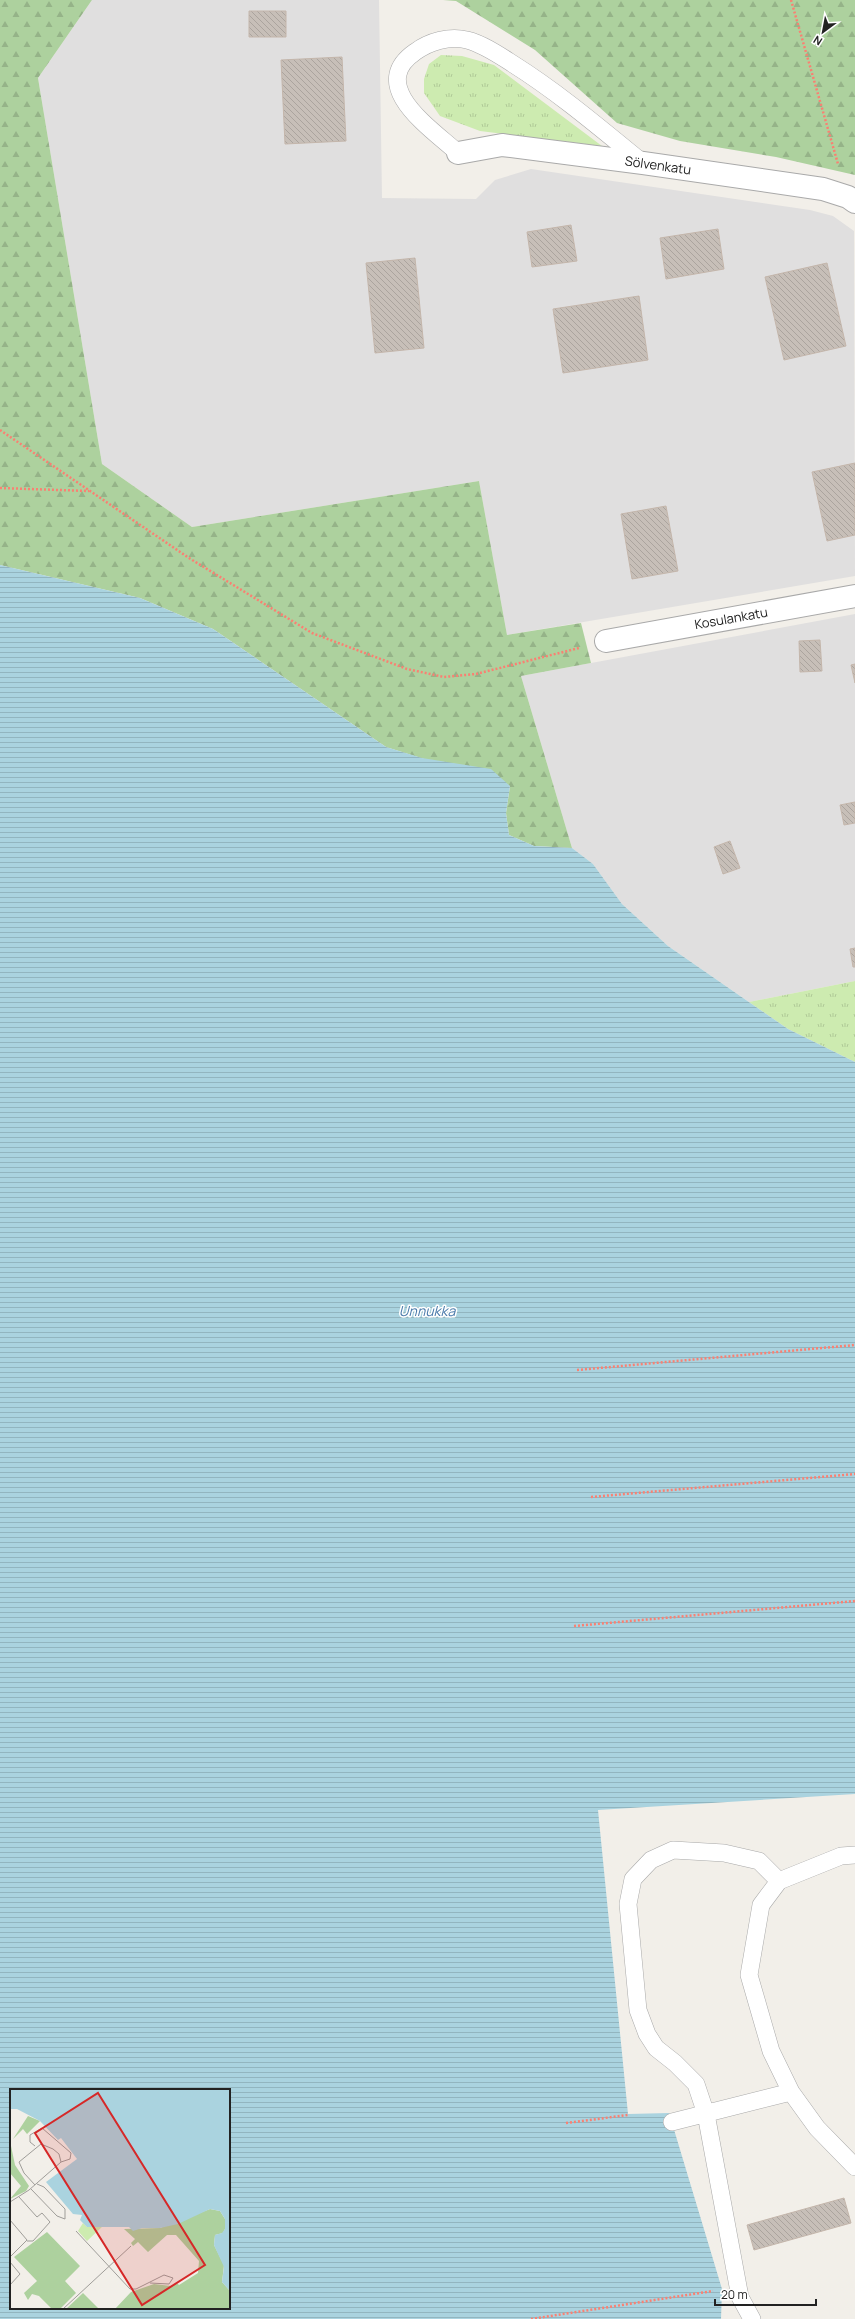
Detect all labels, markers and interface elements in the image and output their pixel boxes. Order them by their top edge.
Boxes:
north arrow [803,12,843,52]
text: N [810,32,825,49]
street label: Sölvenkatu [624,151,692,179]
street label: Kosulankatu [693,603,769,633]
water label: Unnukka [399,1301,456,1320]
inset map [10,2089,230,2309]
scale bar [715,2281,816,2307]
text: 20 m [721,2286,748,2303]

